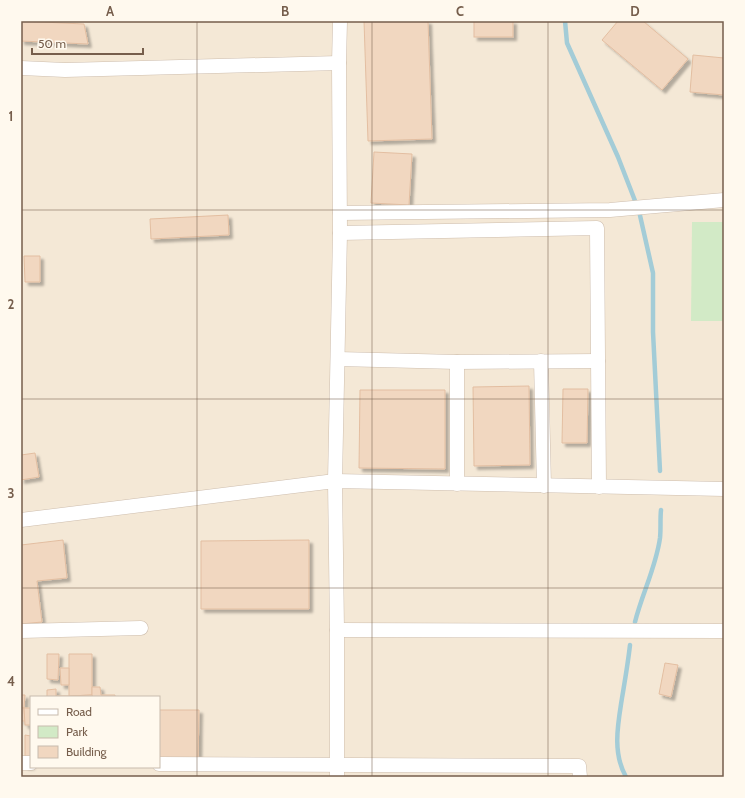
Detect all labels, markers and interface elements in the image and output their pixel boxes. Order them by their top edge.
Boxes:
text: A [106,3,115,19]
text: B [281,3,289,19]
text: C [456,3,464,19]
text: D [630,3,640,19]
scale bar [32,30,143,56]
text: 50 m [38,36,66,51]
text: 1 [9,108,13,124]
text: 2 [8,296,15,312]
text: 3 [7,485,15,501]
text: 4 [7,673,15,689]
legend [30,696,160,768]
text: Road [66,704,92,719]
text: Park [66,724,88,739]
text: Building [66,744,108,759]

